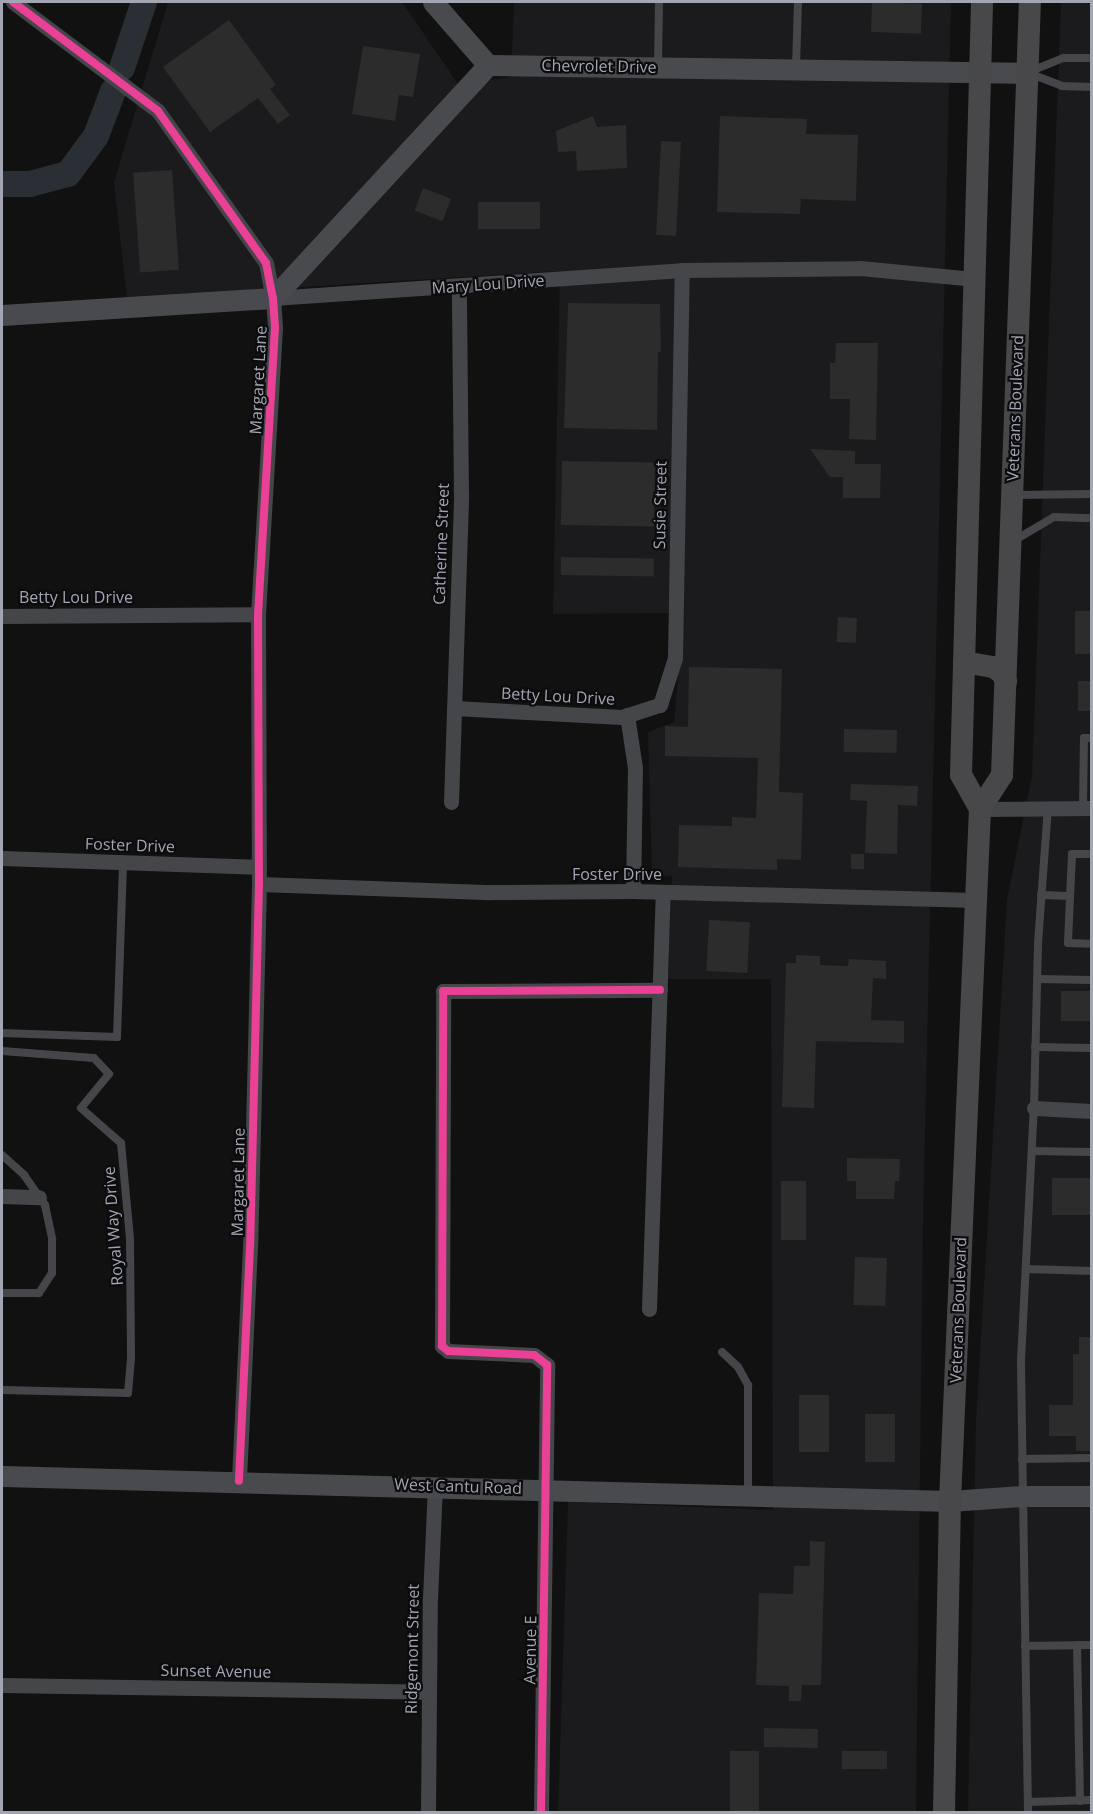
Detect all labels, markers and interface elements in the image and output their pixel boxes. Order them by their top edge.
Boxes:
street label: Chevrolet Drive [541,55,657,77]
street label: Mary Lou Drive [431,270,545,298]
street label: Margaret Lane [246,325,270,435]
street label: Veterans Boulevard [1003,335,1027,481]
street label: Susie Street [650,461,670,549]
street label: Catherine Street [429,483,453,605]
street label: Betty Lou Drive [19,587,133,607]
street label: Betty Lou Drive [501,683,615,709]
street label: Foster Drive [85,834,175,856]
street label: Foster Drive [572,864,662,884]
street label: Margaret Lane [227,1127,249,1237]
street label: Royal Way Drive [99,1166,127,1286]
street label: Veterans Boulevard [946,1237,970,1383]
street label: West Cantu Road [394,1474,522,1498]
street label: Ridgemont Street [401,1584,423,1714]
street label: Avenue E [520,1615,540,1685]
street label: Sunset Avenue [161,1660,271,1682]

